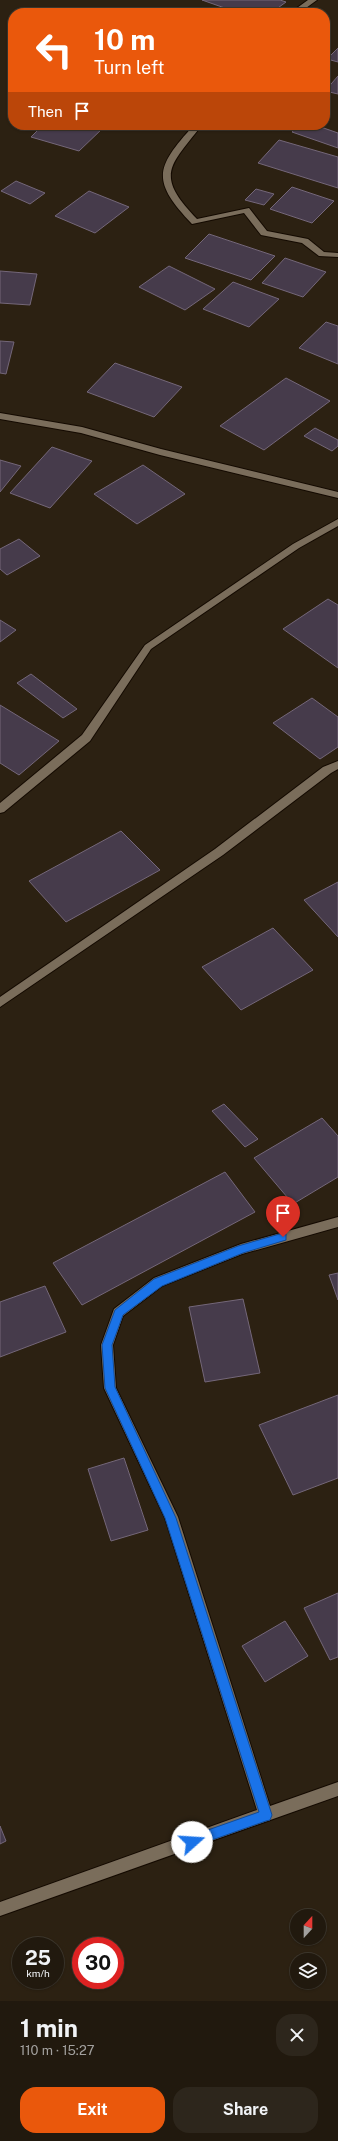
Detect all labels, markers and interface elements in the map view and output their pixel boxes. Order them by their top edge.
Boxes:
text: 10 m [94,23,155,56]
icon: left [28,24,80,76]
text: Turn left [94,57,164,78]
icon: arrive [71,100,93,122]
text: Then [28,103,63,120]
pin [266,1196,300,1237]
icon: arrive [272,1202,294,1224]
position arrow [171,1821,213,1863]
north arrow [290,1909,326,1945]
map controls [290,1909,326,1989]
speed limit sign: 30 [72,1937,124,1989]
text: 25 [25,1946,51,1970]
button: layers [290,1953,326,1989]
text: km/h [26,1967,50,1979]
text: 1 min [20,2014,78,2042]
button: close [276,2014,318,2056]
text: 110 m · 15:27 [20,2043,95,2058]
button: Exit [20,2087,165,2133]
button: Share [173,2087,318,2133]

